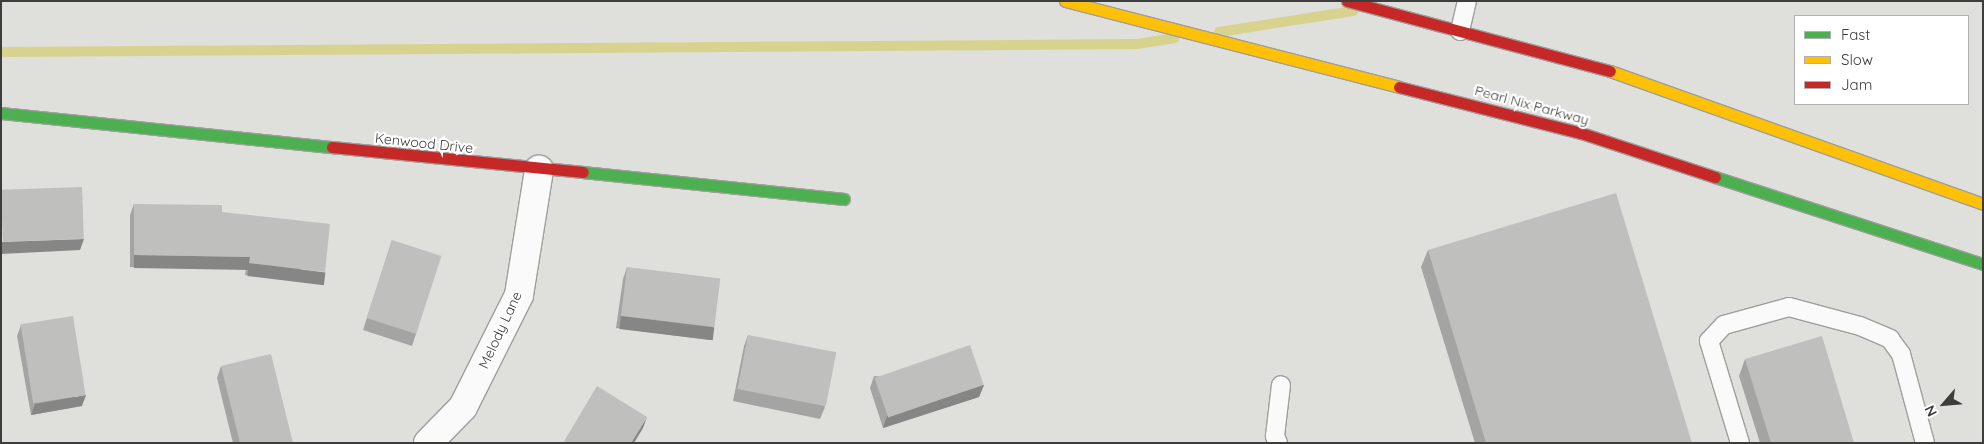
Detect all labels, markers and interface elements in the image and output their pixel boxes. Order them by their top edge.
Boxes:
legend [1794,15,1969,105]
text: Fast [1841,25,1870,44]
text: Slow [1841,50,1873,69]
text: Jam [1841,75,1872,94]
street label: Pearl Nix Parkway [1473,82,1591,128]
street label: Kenwood Drive [374,129,474,157]
street label: Melody Lane [475,289,525,371]
north arrow [1919,379,1969,429]
text: N [1920,402,1941,419]

